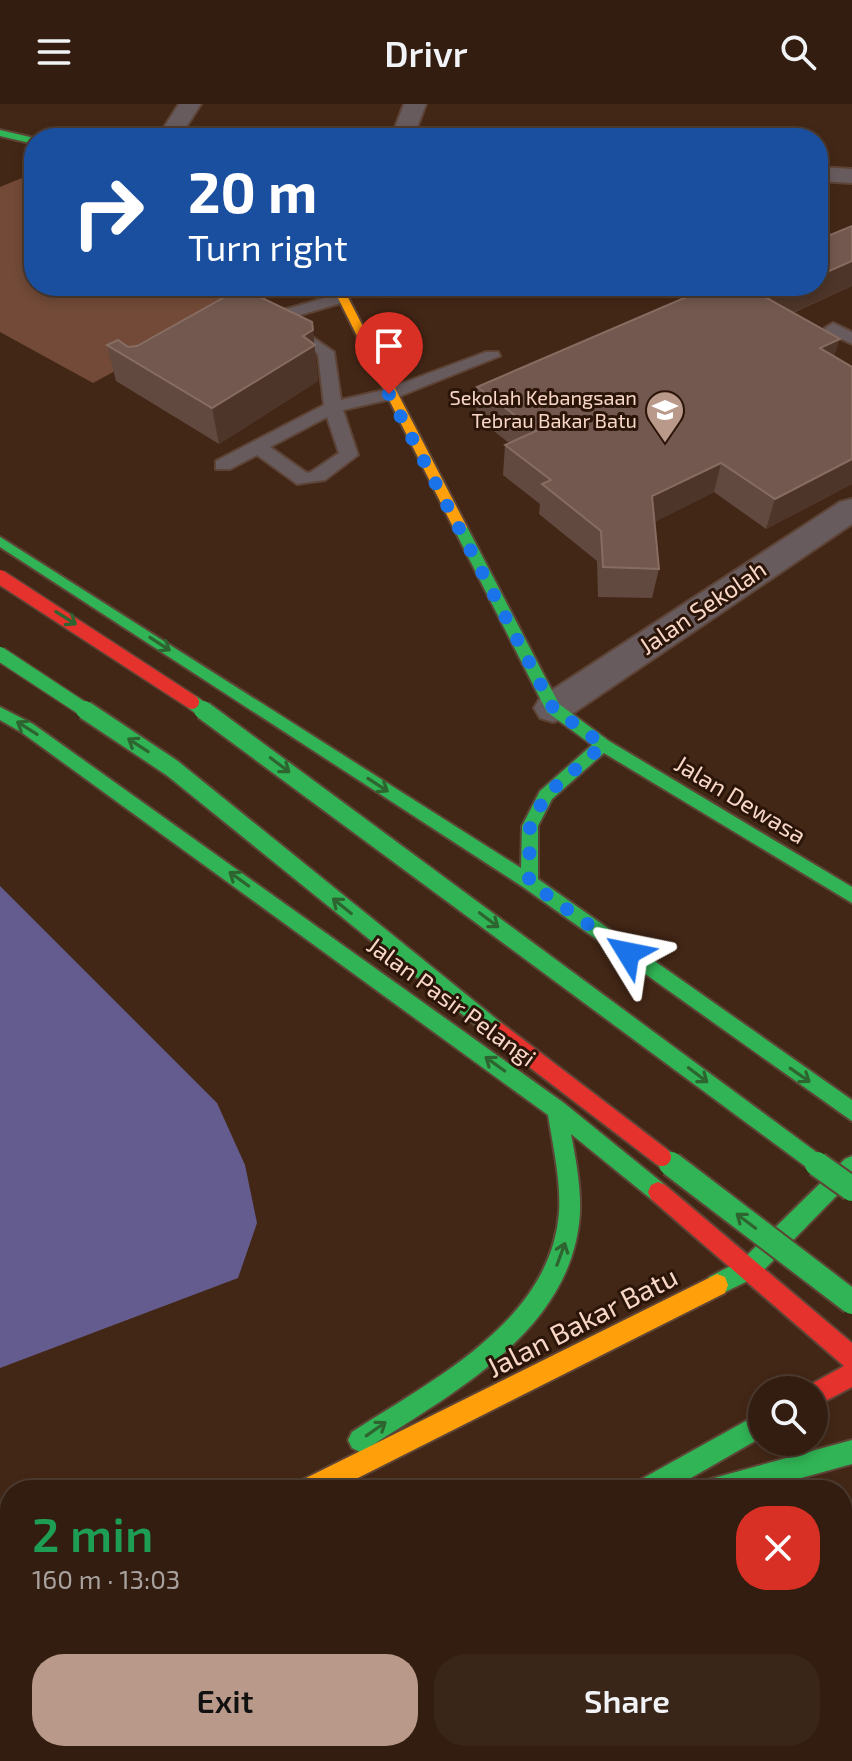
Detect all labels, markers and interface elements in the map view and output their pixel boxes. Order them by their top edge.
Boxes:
icon: menu [32,30,76,74]
icon: search [776,30,820,74]
text: Drivr [384,31,468,74]
text: 20 m [188,157,317,224]
icon: right [56,160,160,264]
text: Turn right [188,225,348,268]
pin [355,312,423,394]
icon: arrive [367,324,411,368]
place label: Sekolah Kebangsaan Tebrau Bakar Batu [450,385,637,432]
school or university icon: Sekolah Kebangsaan Tebrau Bakar Batu [644,389,686,444]
street label: Jalan Sekolah [633,554,771,660]
one-way arrow [54,611,77,627]
one-way arrow [148,636,170,652]
one-way arrow [16,720,38,737]
one-way arrow [127,737,150,753]
street label: Jalan Dewasa [670,748,812,849]
one-way arrow [269,757,291,774]
one-way arrow [366,777,389,793]
one-way arrow [228,871,250,887]
one-way arrow [332,897,352,915]
one-way arrow [478,911,499,928]
position arrow [586,911,670,995]
street label: Jalan Pasir Pelangi [362,930,542,1072]
one-way arrow [484,1056,506,1072]
one-way arrow [687,1066,708,1083]
one-way arrow [788,1067,810,1083]
one-way arrow [736,1212,757,1229]
one-way arrow [555,1242,569,1267]
street label: Jalan Bakar Batu [480,1258,683,1384]
map controls [748,1376,828,1456]
button: search [748,1376,828,1456]
one-way arrow [365,1421,386,1438]
text: 2 min [32,1504,153,1562]
button: close [736,1506,820,1590]
text: 160 m · 13:03 [32,1563,180,1594]
button: Exit [32,1654,418,1746]
button: Share [434,1654,820,1746]

